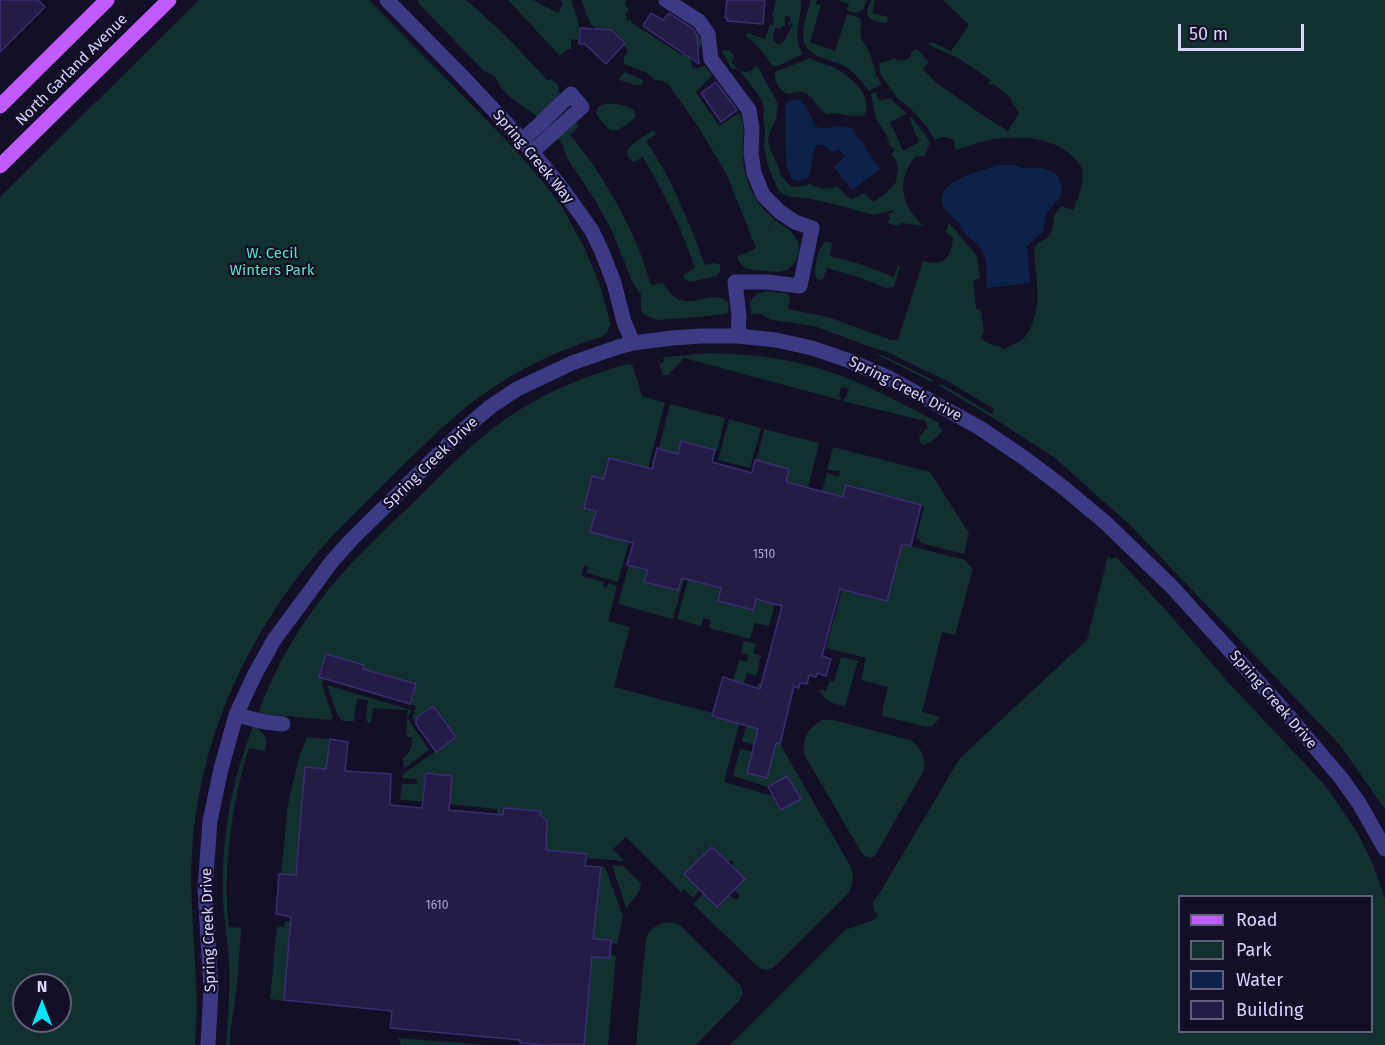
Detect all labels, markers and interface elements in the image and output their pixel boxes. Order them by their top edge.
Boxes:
street label: North Garland Avenue [12,10,132,130]
scale bar [1181,12,1307,50]
text: 50 m [1189,23,1228,45]
street label: Spring Creek Way [489,107,577,207]
park label: W. Cecil Winters Park [230,245,314,280]
street label: Spring Creek Drive [846,353,964,425]
street label: Spring Creek Drive [380,413,482,513]
house number: 1510 [753,548,775,562]
street label: Spring Creek Drive [1225,647,1321,753]
street label: Spring Creek Drive [198,868,220,992]
legend [1178,895,1373,1033]
house number: 1610 [426,899,448,913]
text: Road [1236,909,1278,931]
text: Park [1236,939,1271,961]
text: Water [1236,969,1283,991]
north arrow [12,973,72,1033]
text: N [37,977,47,996]
text: Building [1236,999,1303,1021]

